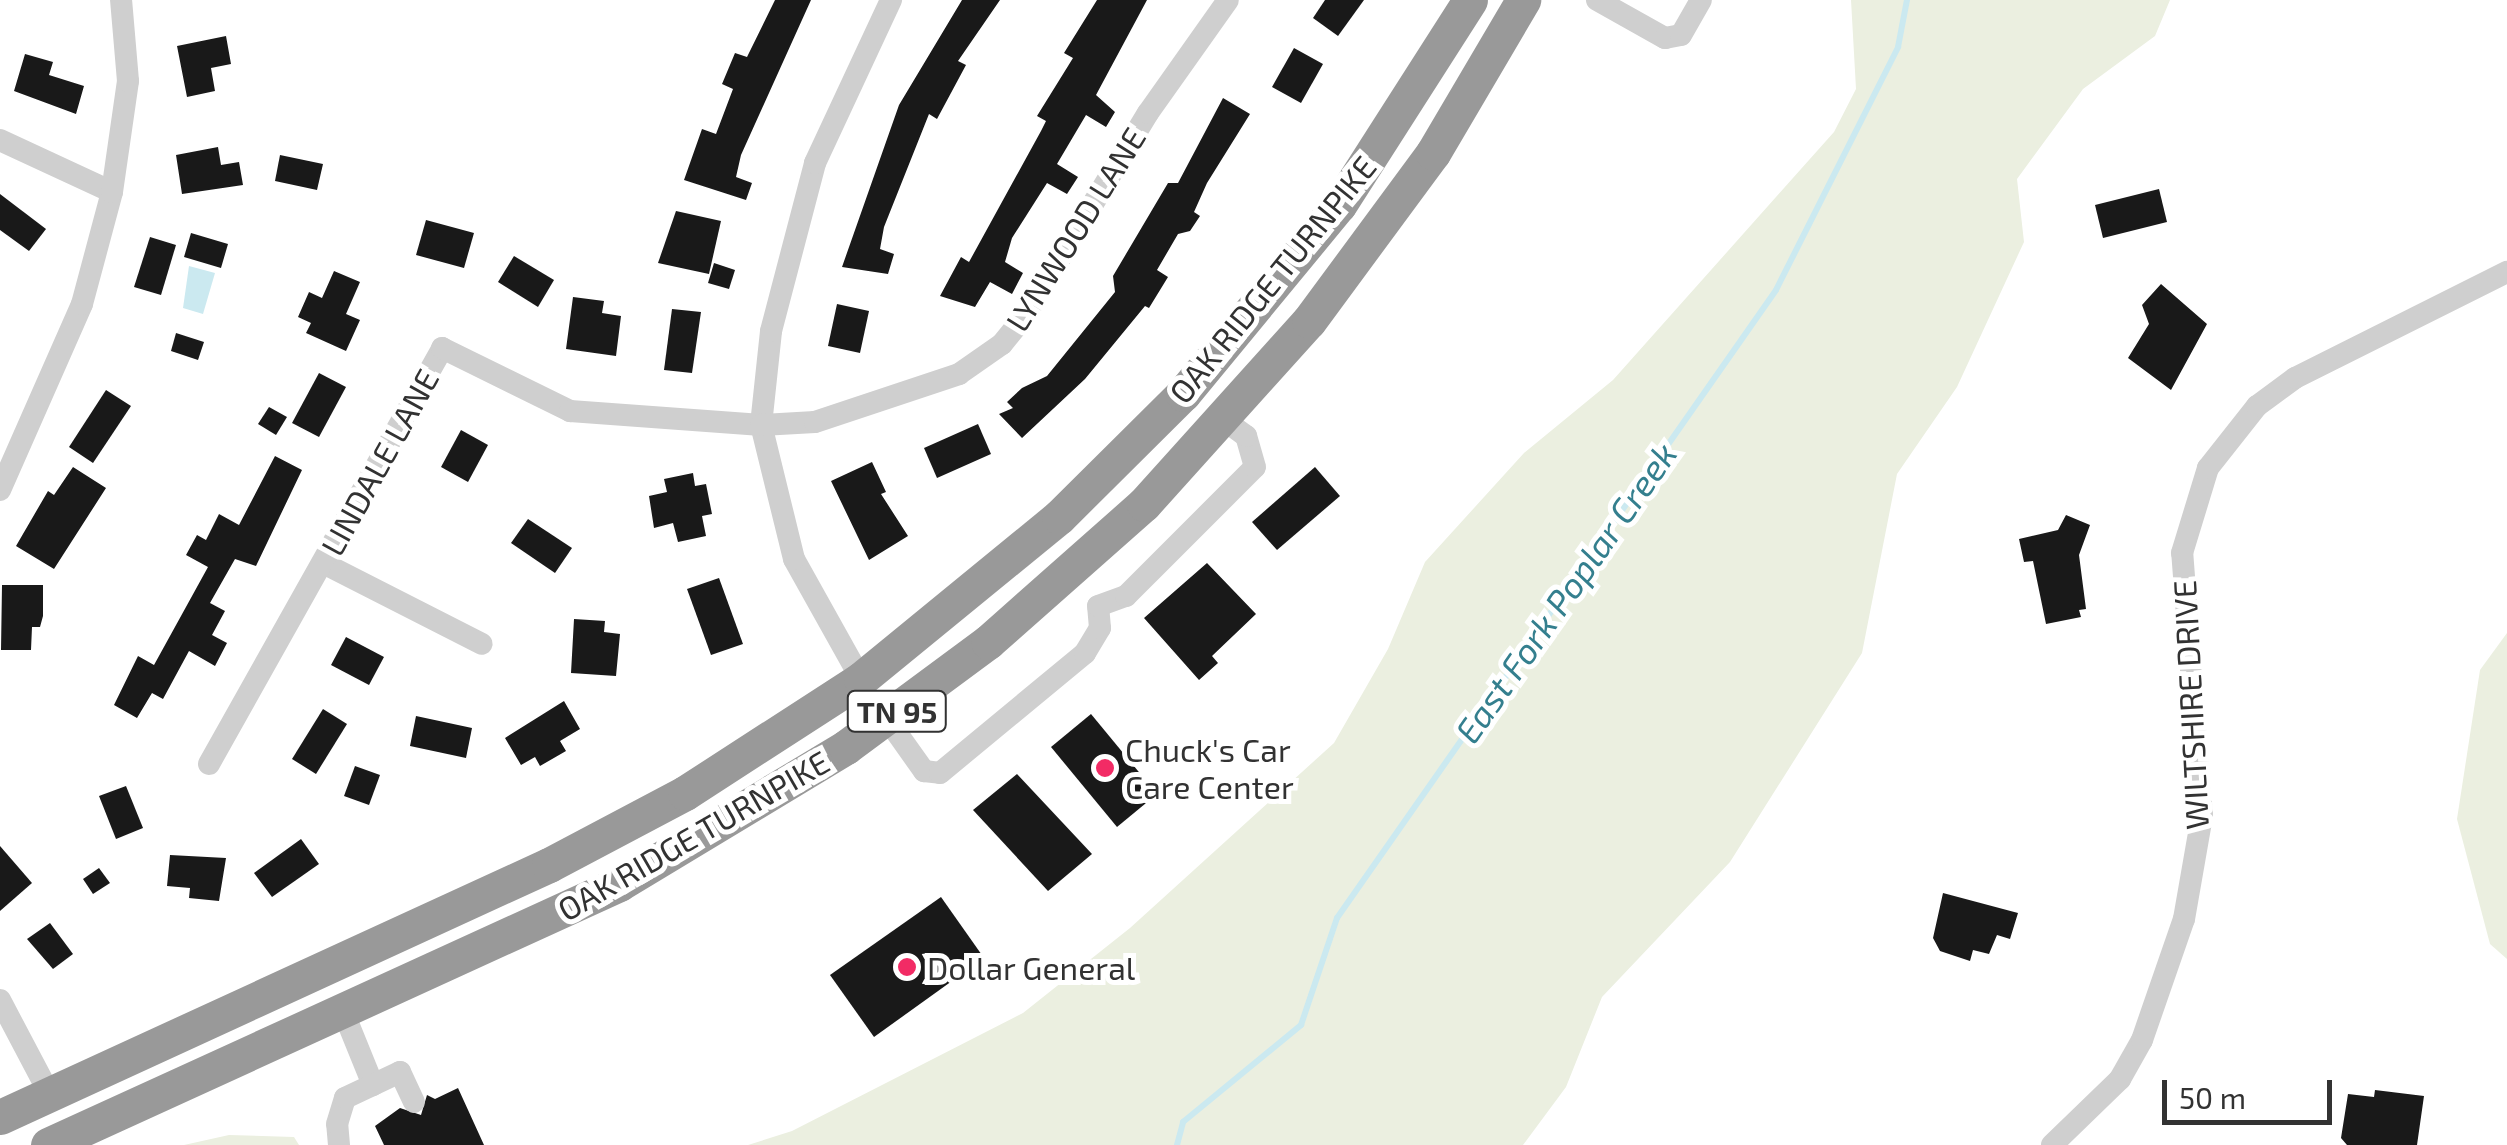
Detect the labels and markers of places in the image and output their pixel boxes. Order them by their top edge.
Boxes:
place label: Chuck's Car Care Center [1125,731,1294,806]
marker: Chuck's Car Care Center [1094,757,1116,779]
place label: Dollar General [927,948,1136,986]
marker: Dollar General [896,956,918,978]

